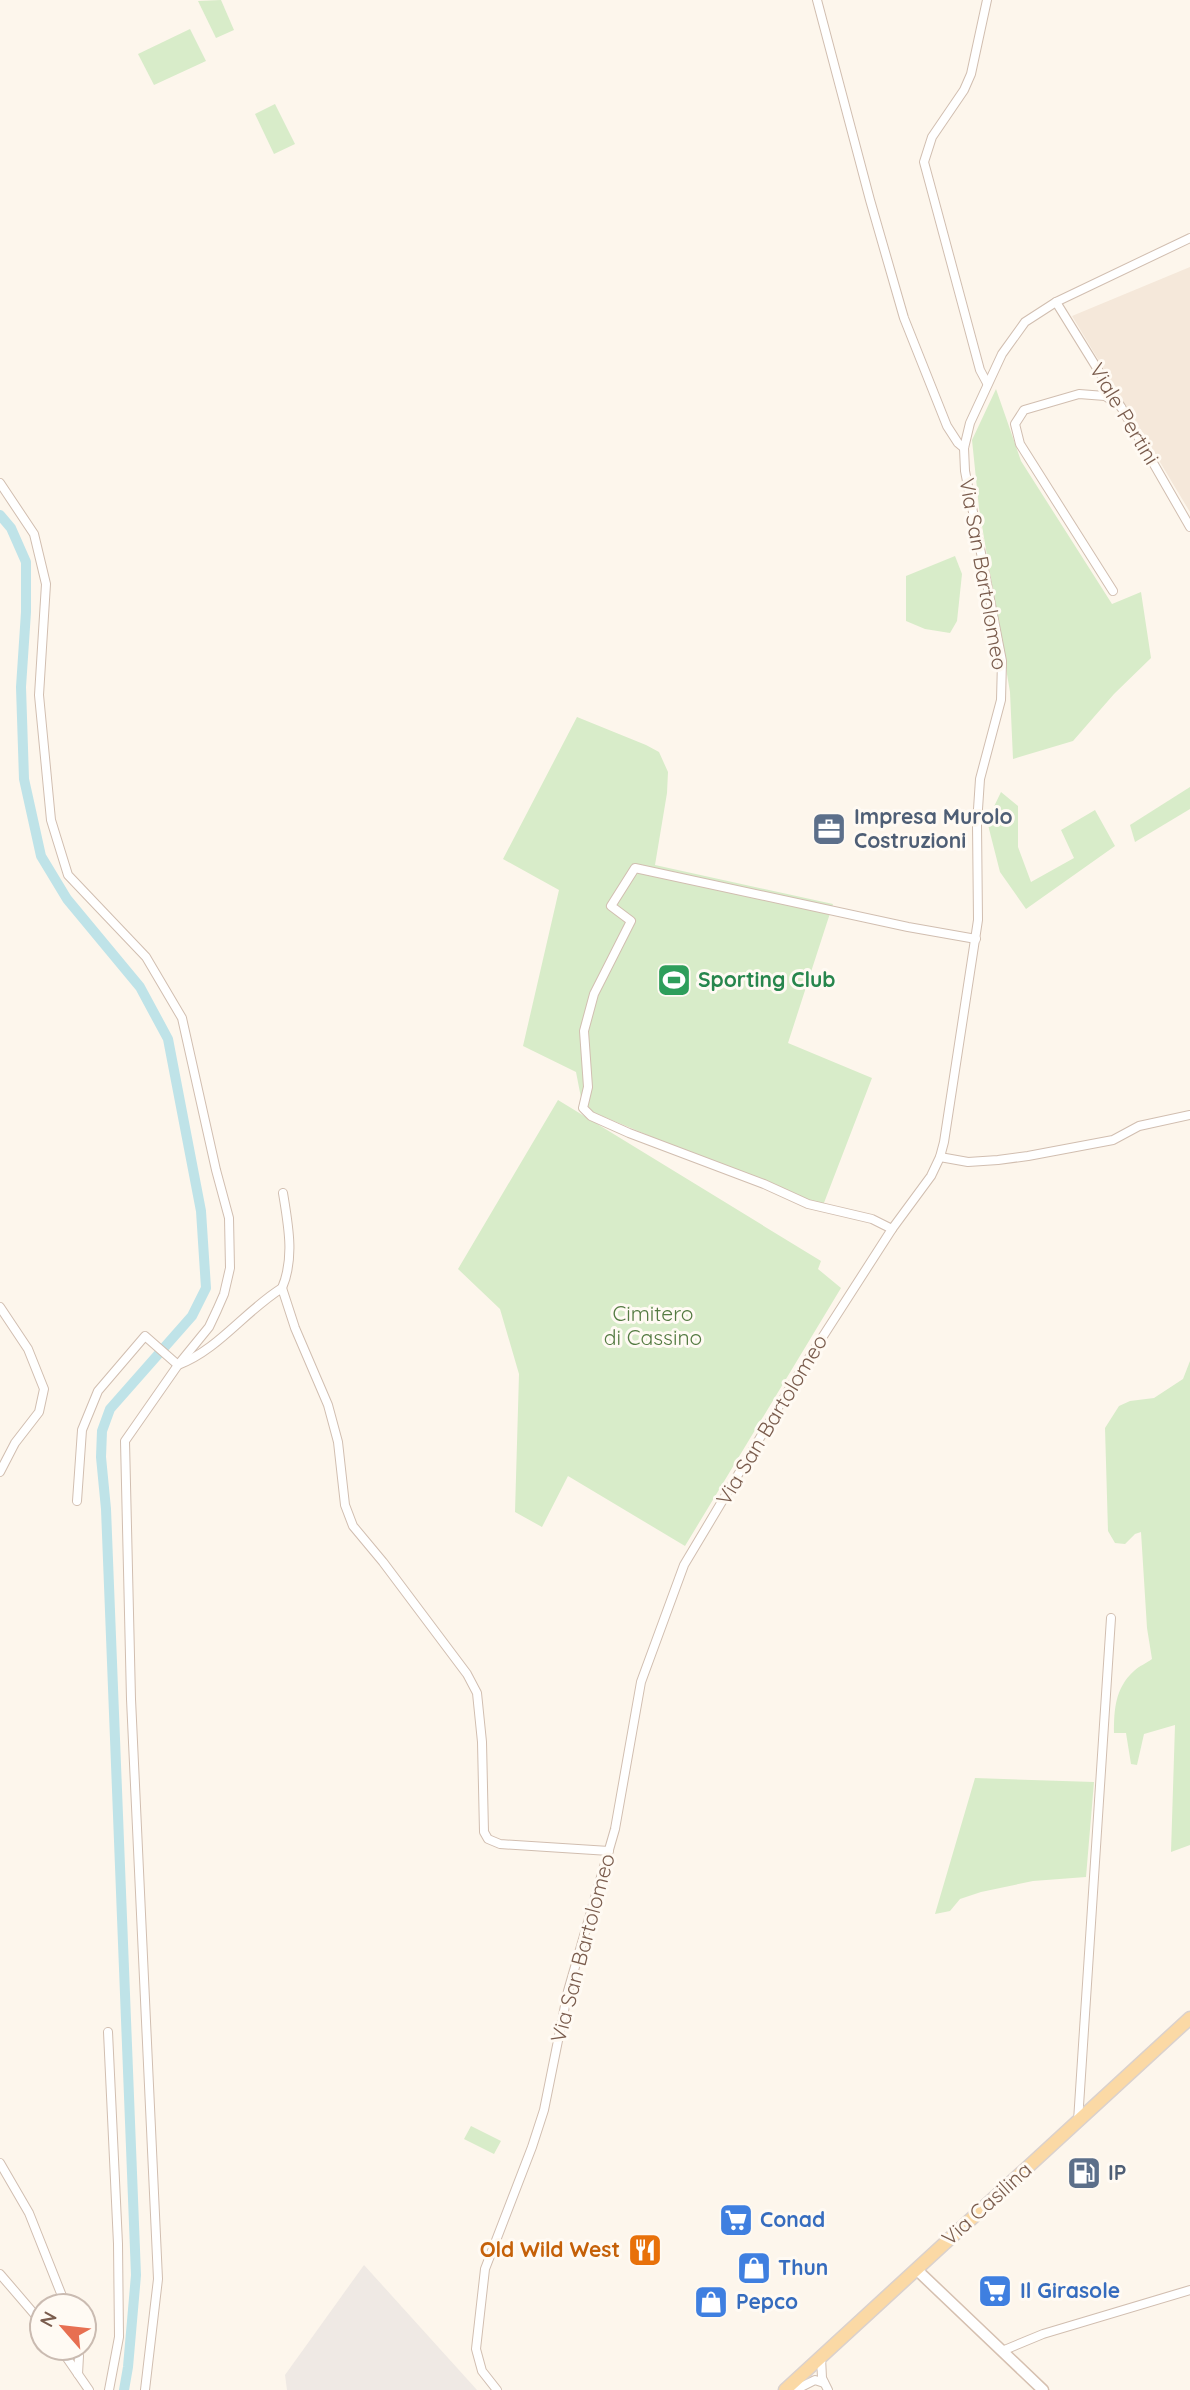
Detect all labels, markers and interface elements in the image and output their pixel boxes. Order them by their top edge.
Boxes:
street label: Viale Pertini [1084,358,1165,469]
street label: Via San Bartolomeo [954,476,1014,672]
place label: Impresa Murolo Costruzioni [854,803,1013,853]
office icon: Impresa Murolo Costruzioni [810,810,848,848]
sports icon: Sporting Club [655,961,693,999]
place label: Sporting Club [698,966,836,992]
park label: Cimitero di Cassino [604,1300,702,1350]
street label: Via San Bartolomeo [710,1329,832,1510]
street label: Via San Bartolomeo [544,1850,620,2045]
fuel station icon: IP [1065,2154,1103,2192]
street label: Via Casilina [936,2156,1037,2250]
place label: IP [1108,2159,1126,2185]
supermarket icon: Conad [717,2201,755,2239]
place label: Conad [760,2206,825,2232]
restaurant icon: Old Wild West [626,2231,664,2269]
place label: Old Wild West [480,2236,620,2262]
shop icon: Thun [735,2249,773,2287]
place label: Thun [778,2254,828,2280]
supermarket icon: Il Girasole [976,2272,1014,2310]
place label: Il Girasole [1020,2277,1120,2303]
shop icon: Pepco [692,2283,730,2321]
place label: Pepco [736,2288,798,2314]
north arrow [28,2292,98,2362]
text: N [34,2307,62,2331]

